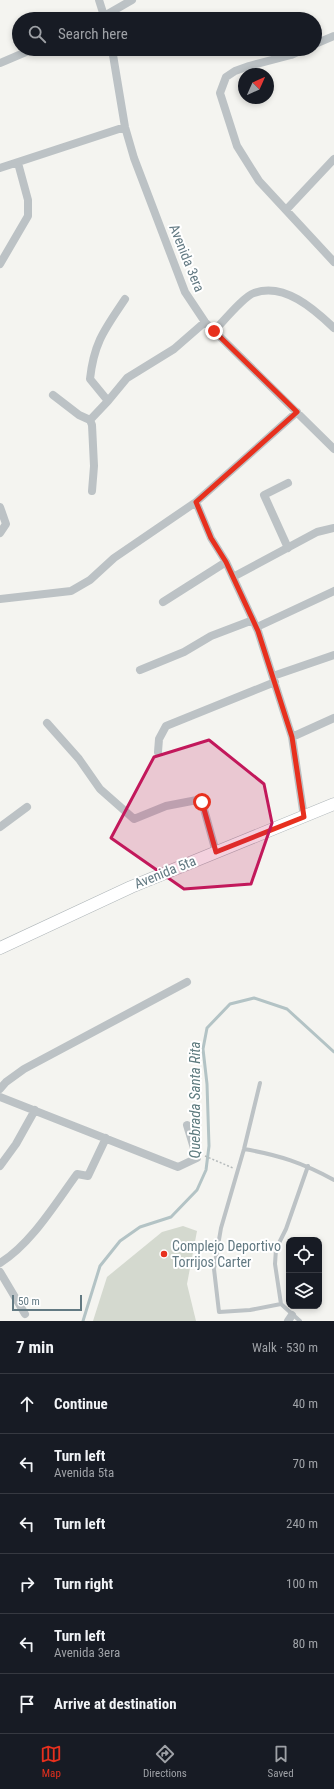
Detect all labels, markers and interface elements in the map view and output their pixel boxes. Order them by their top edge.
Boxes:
search box [12,12,322,56]
icon: search [26,23,48,45]
text: Search here [58,25,128,43]
north arrow [238,68,274,104]
street label: Avenida 3era [166,222,208,294]
route end [205,322,223,340]
route start [193,793,211,811]
street label: Avenida 5ta [132,852,198,892]
water label: Quebrada Santa Rita [186,1041,204,1159]
map controls [286,1237,322,1309]
button: locate [286,1237,322,1273]
place label: Complejo Deportivo Torrijos Carter [172,1238,281,1270]
marker: Complejo Deportivo Torrijos Carter [159,1249,169,1259]
button: layers [286,1273,322,1309]
scale bar [12,1293,82,1312]
text: 50 m [18,1295,40,1308]
text: 7 min [16,1337,54,1357]
text: Walk · 530 m [252,1340,318,1355]
icon: ahead [16,1393,38,1415]
text: Continue [54,1395,108,1413]
text: 40 m [292,1396,318,1411]
text: Turn left [54,1447,105,1465]
icon: left [16,1453,38,1475]
text: 70 m [292,1456,318,1471]
text: Avenida 5ta [54,1465,114,1480]
icon: left [16,1513,38,1535]
text: Turn left [54,1515,105,1533]
text: 240 m [286,1516,318,1531]
icon: right [16,1573,38,1595]
text: Turn right [54,1575,113,1593]
text: 100 m [286,1576,318,1591]
text: Turn left [54,1627,105,1645]
icon: left [16,1633,38,1655]
text: 80 m [292,1636,318,1651]
text: Avenida 3era [54,1645,120,1660]
icon: arrive [16,1693,38,1715]
text: Arrive at destination [54,1695,177,1713]
tab: Map [40,1743,62,1780]
tab: Directions [143,1743,187,1780]
tab: Saved [268,1743,294,1780]

